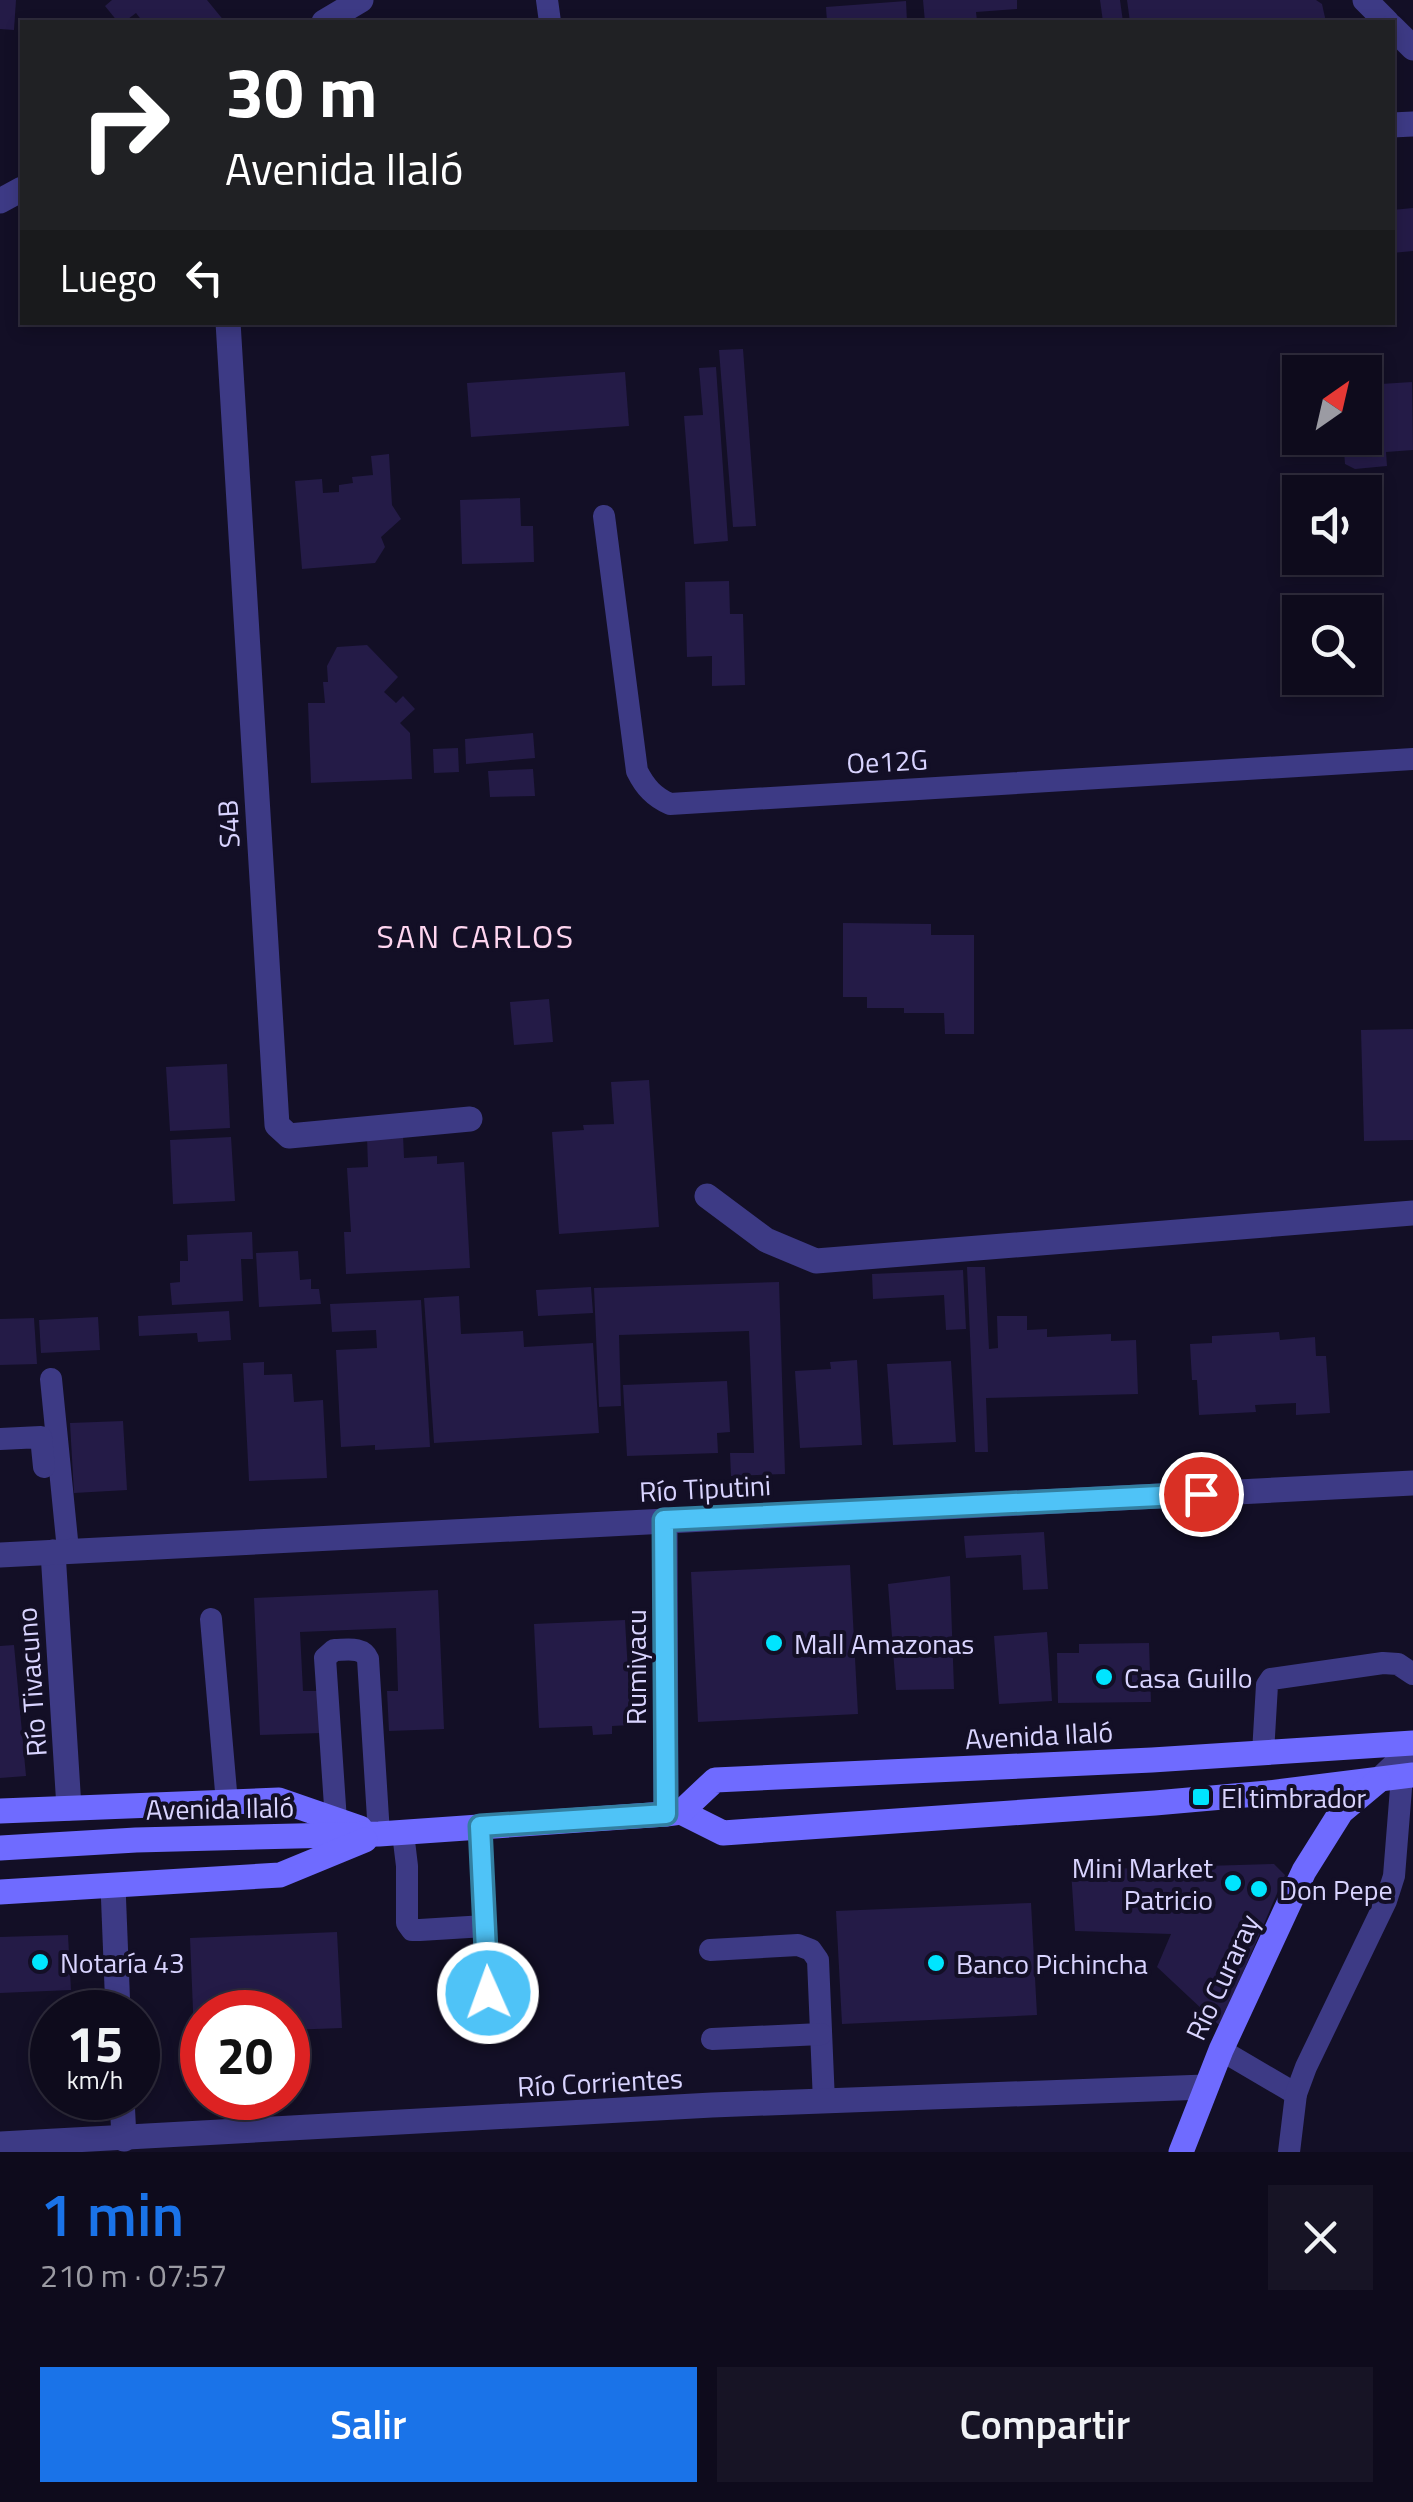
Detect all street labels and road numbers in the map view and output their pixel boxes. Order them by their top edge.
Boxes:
street label: Oe12G [845,737,929,785]
street label: S4B [205,799,251,849]
street label: Río Tiputini [638,1463,772,1513]
street label: Río Tivacuno [4,1606,58,1758]
street label: Rumiyacu [614,1609,657,1725]
street label: Avenida Ilaló [964,1710,1114,1760]
street label: Avenida Ilaló [145,1785,295,1831]
street label: Río Curaray [1174,1907,1270,2047]
street label: Río Corrientes [516,2056,684,2108]

